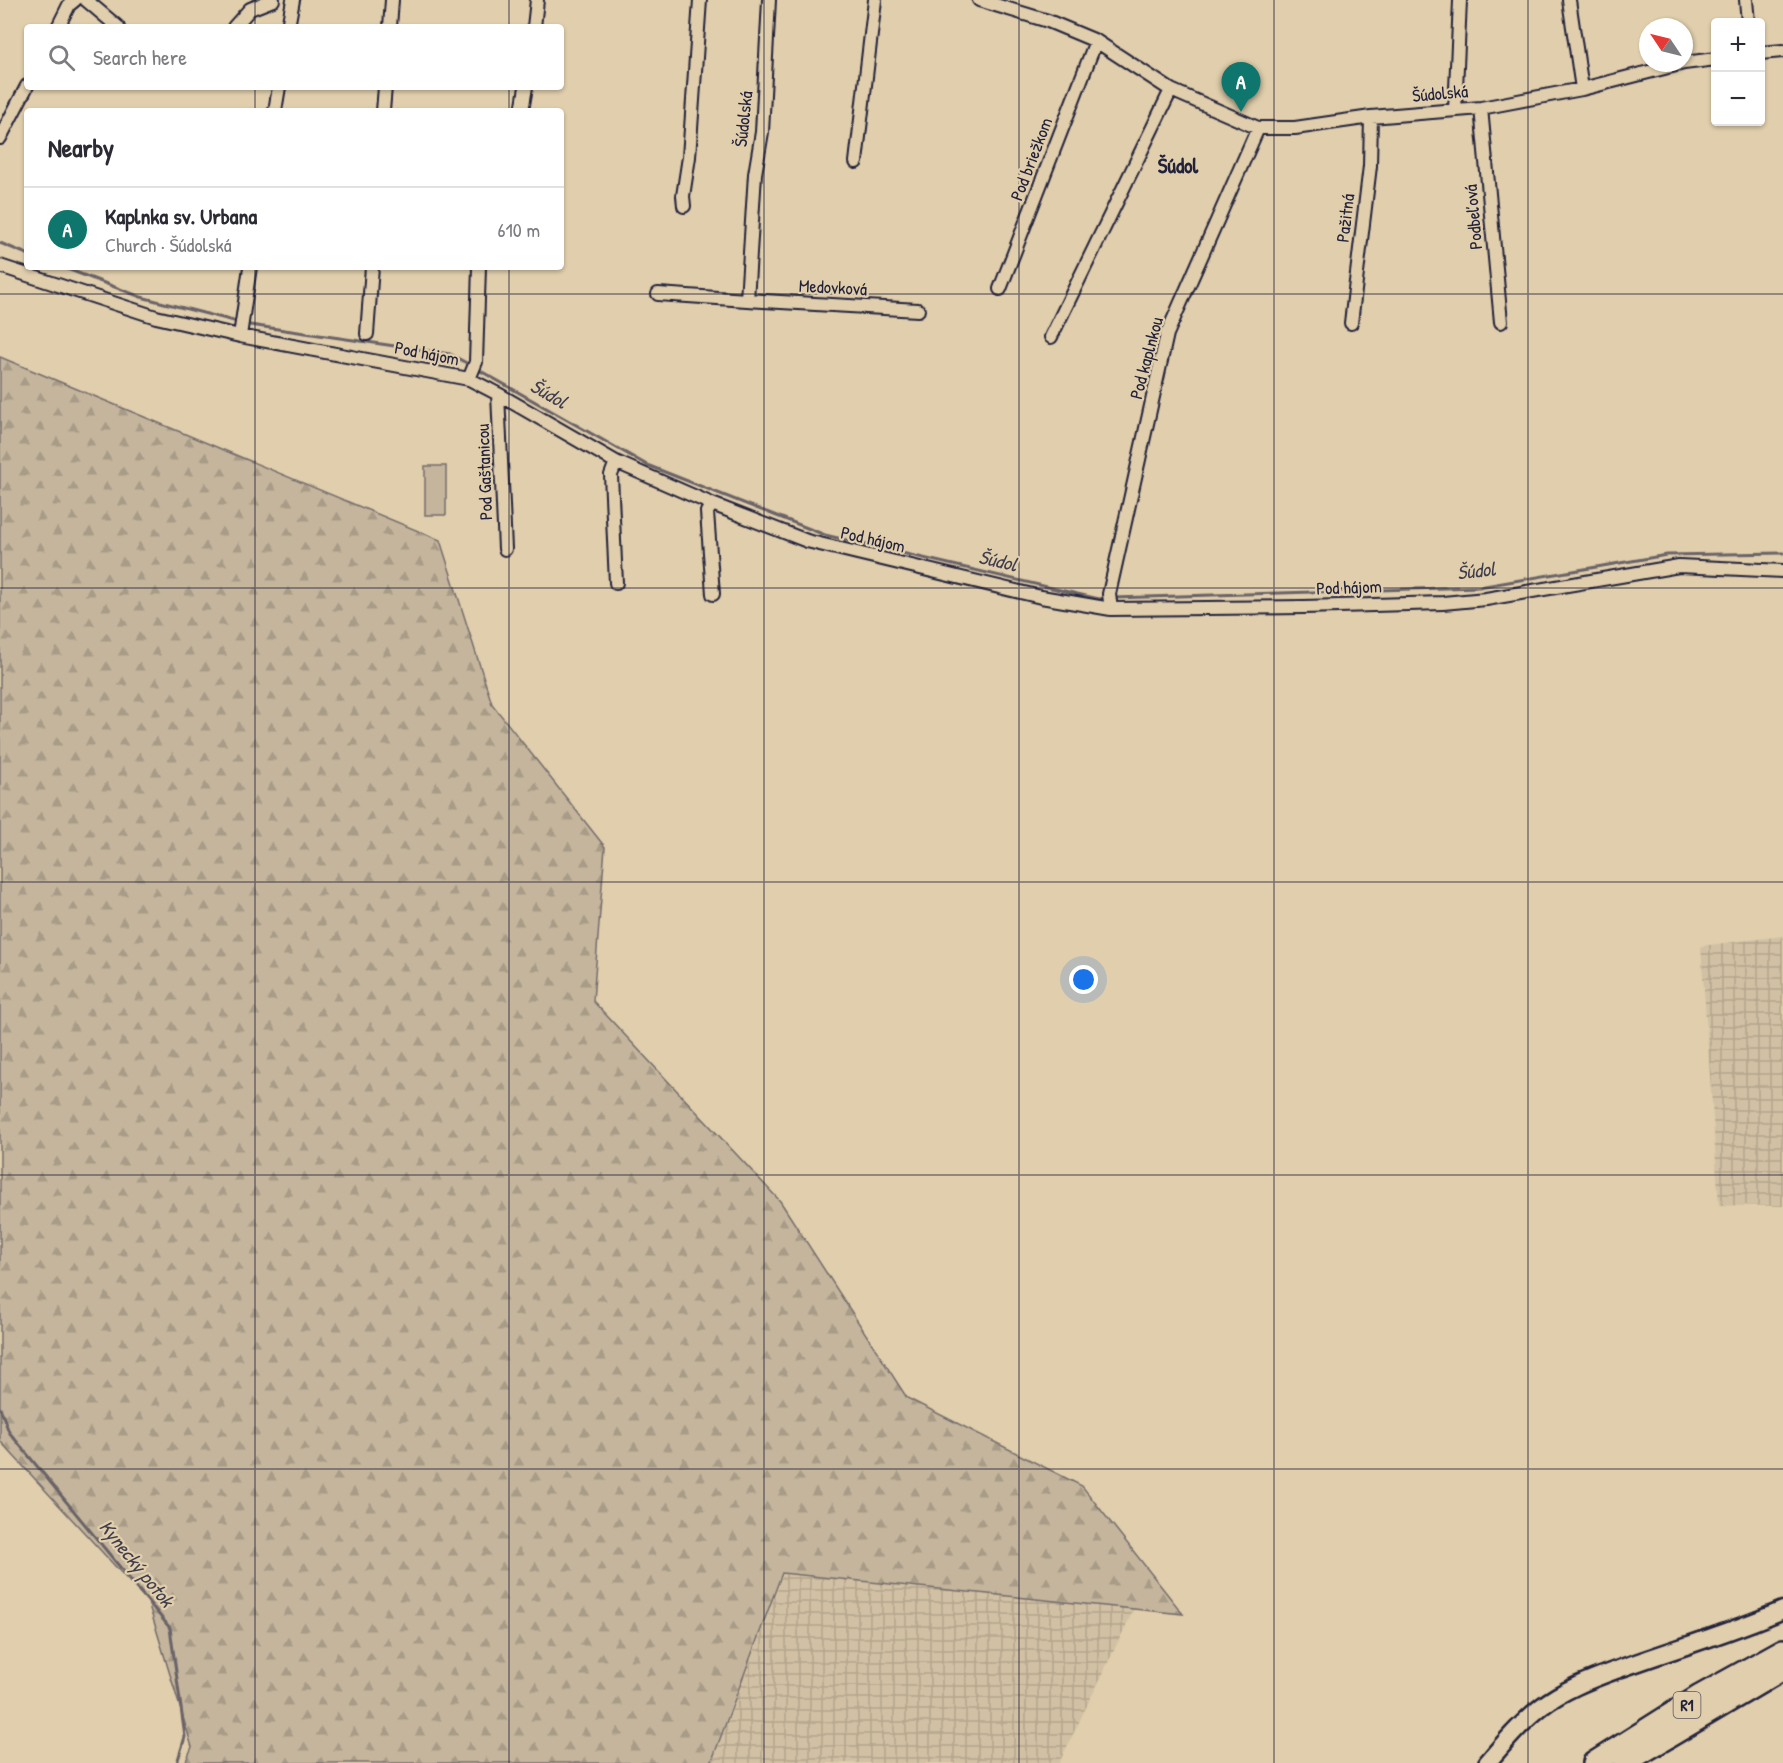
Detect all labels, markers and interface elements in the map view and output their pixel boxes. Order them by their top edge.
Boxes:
north arrow [1639,18,1693,72]
map controls [1711,18,1765,126]
button: + [1711,18,1765,72]
search box [24,24,564,90]
icon: search [45,41,78,74]
text: Search here [93,42,187,72]
pin: A [1222,63,1260,112]
button: − [1711,72,1765,126]
street label: Šúdolská [1411,78,1469,108]
street label: Šúdolská [728,90,758,148]
street label: Pod briežkom [1004,114,1058,204]
text: Nearby [48,130,114,165]
district label: Šúdol [1158,151,1199,180]
street label: Podbeľová [1458,183,1488,251]
street label: Pažitná [1330,192,1360,244]
text: Kaplnka sv. Urbana [105,201,257,231]
text: A [63,216,72,243]
text: 610 m [498,216,540,243]
text: Church · Šúdolská [105,231,232,258]
street label: Medovková [798,273,868,301]
street label: Pod kaplnkou [1123,314,1169,402]
street label: Pod hájom [393,334,461,372]
water label: Šúdol [526,372,574,415]
street label: Pod Gaštanicou [470,423,498,521]
street label: Pod hájom [838,519,908,559]
water label: Šúdol [976,543,1021,578]
water label: Šúdol [1456,554,1498,585]
street label: Pod hájom [1316,573,1382,601]
your location [1069,965,1098,994]
water label: Kynecký potok [93,1514,182,1614]
road number: R1 [1674,1692,1700,1718]

